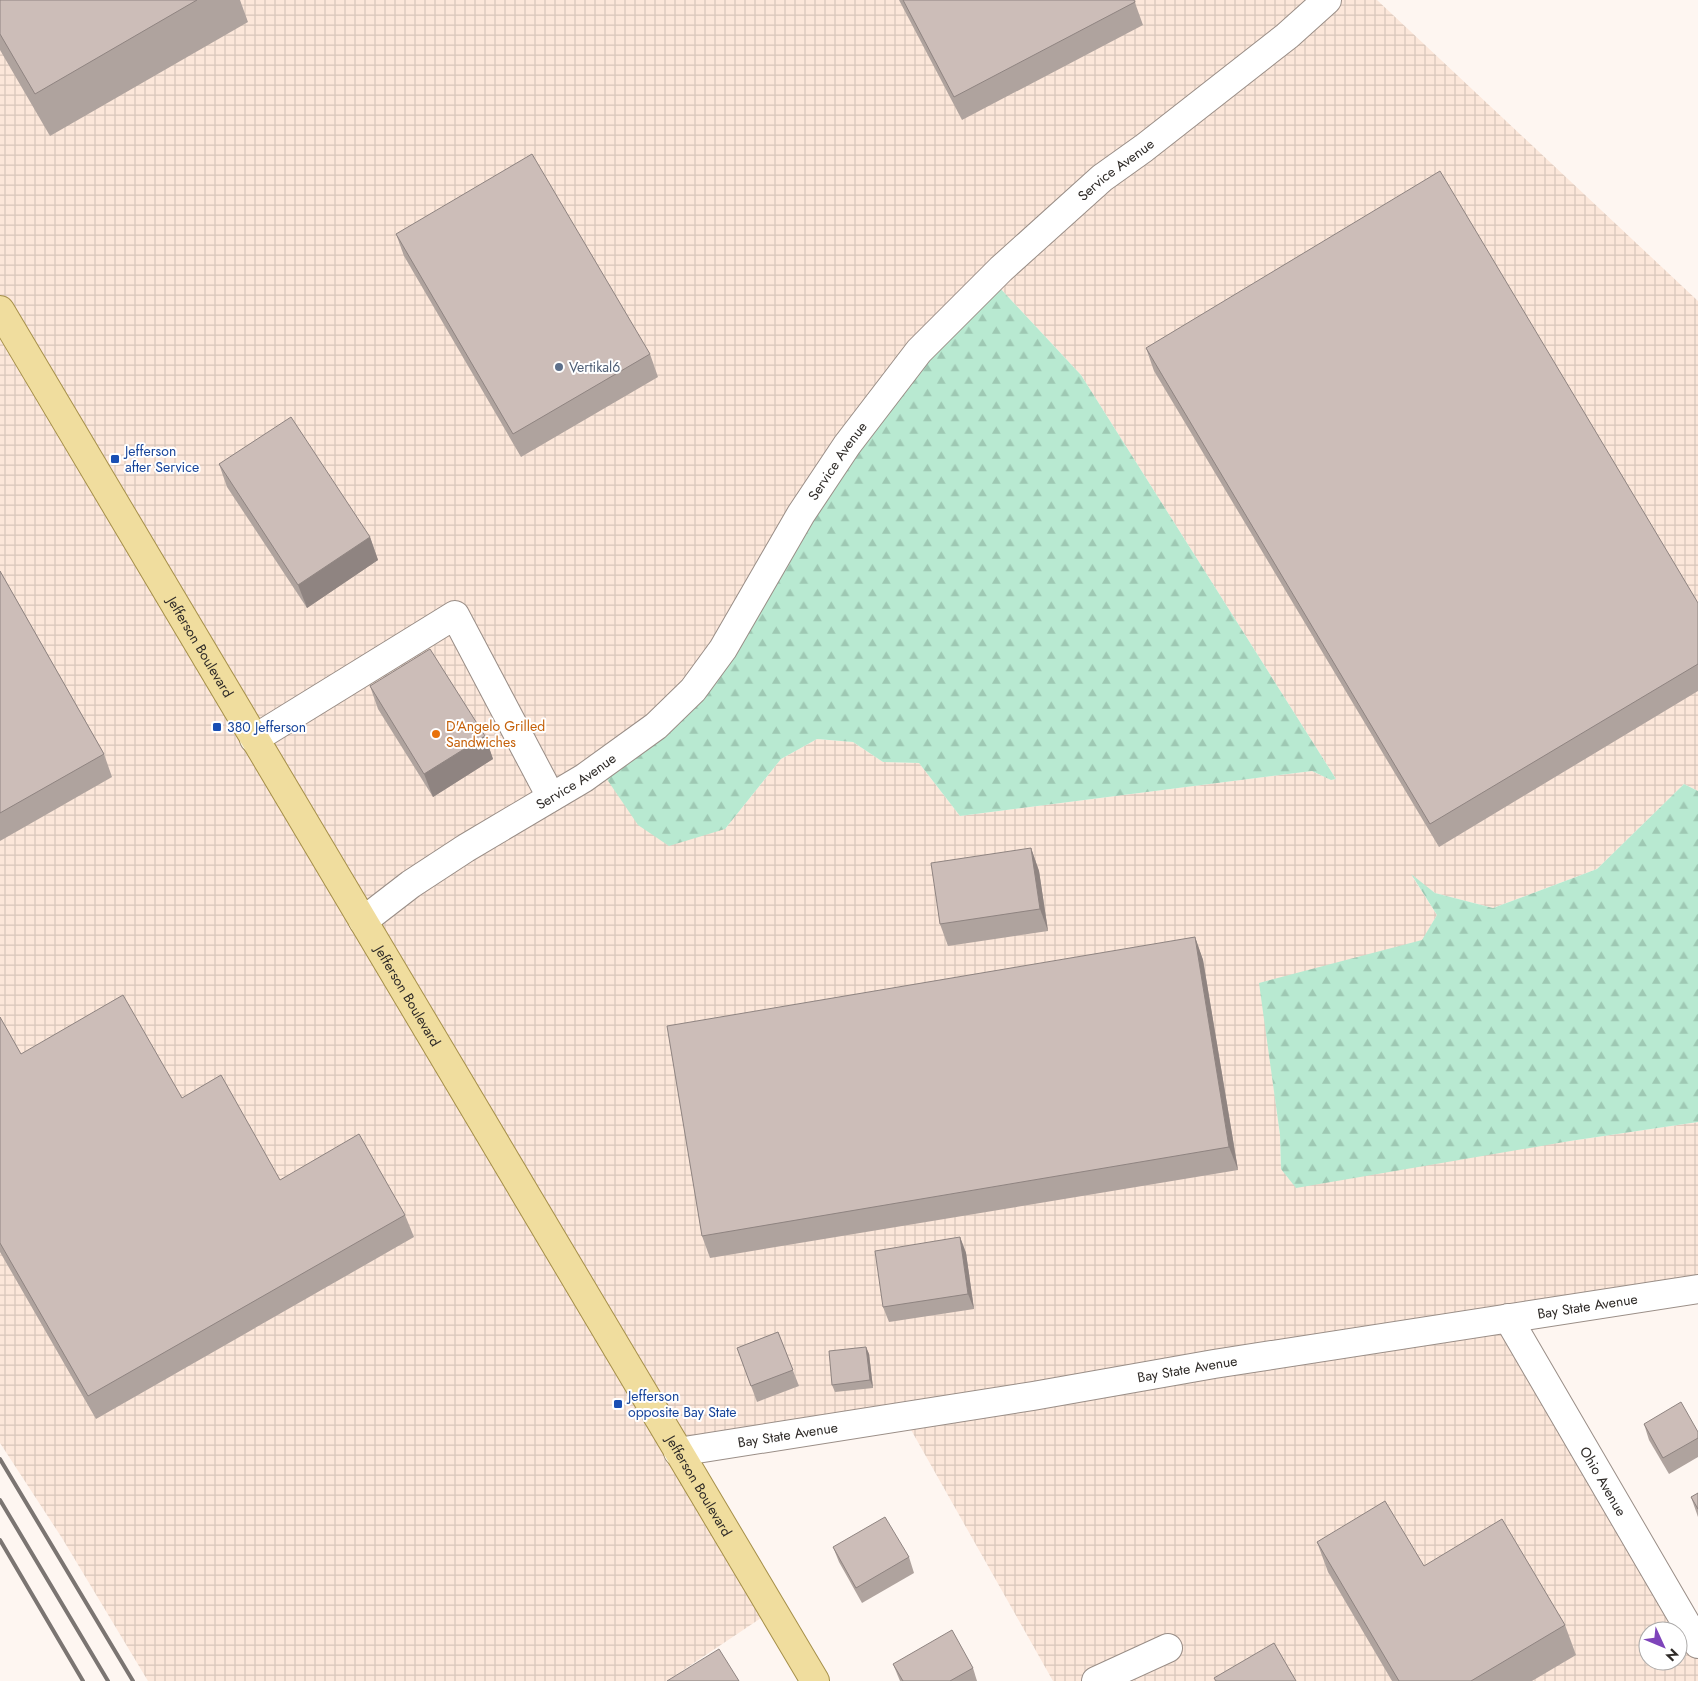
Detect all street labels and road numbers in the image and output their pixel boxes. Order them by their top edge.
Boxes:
street label: Service Avenue [1073,134,1158,205]
street label: Service Avenue [803,417,872,504]
street label: Jefferson Boulevard [161,591,238,701]
street label: Service Avenue [532,748,620,814]
street label: Jefferson Boulevard [369,940,446,1050]
street label: Bay State Avenue [1536,1289,1639,1324]
street label: Bay State Avenue [1136,1351,1239,1387]
street label: Bay State Avenue [736,1417,839,1452]
street label: Jefferson Boulevard [660,1430,737,1540]
street label: Ohio Avenue [1575,1443,1631,1520]

